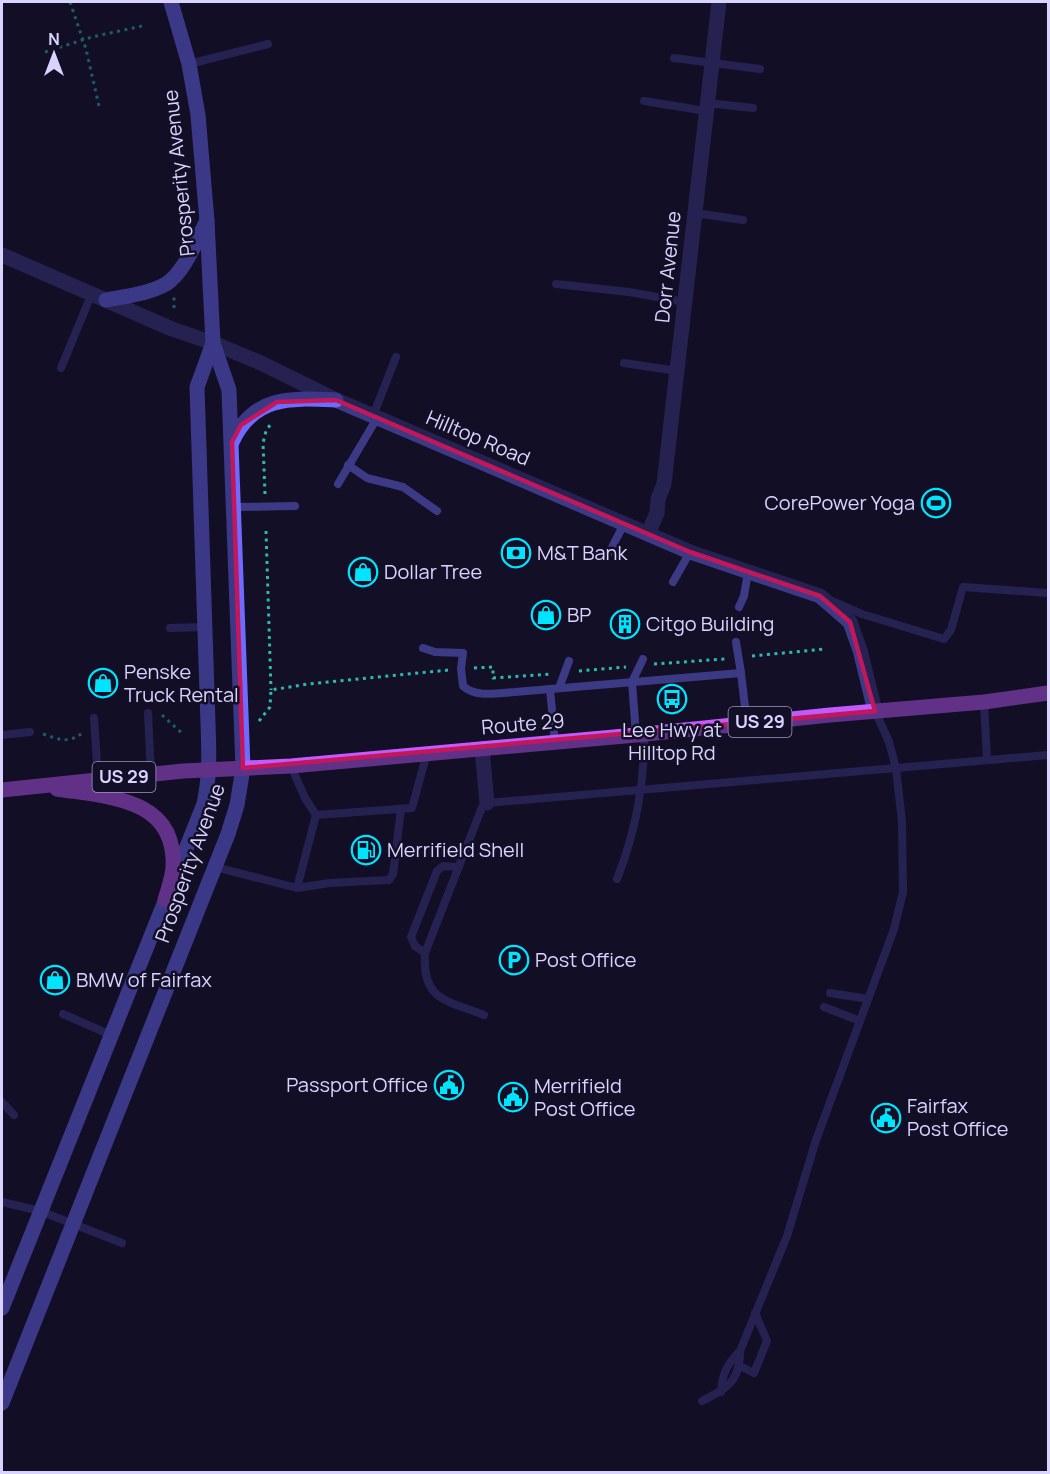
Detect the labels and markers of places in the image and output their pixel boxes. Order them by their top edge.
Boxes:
sports icon: CorePower Yoga [920,487,952,519]
place label: CorePower Yoga [765,489,915,516]
bank icon: M&T Bank [500,537,532,569]
place label: M&T Bank [537,539,628,566]
shop icon: Dollar Tree [347,556,379,588]
place label: Dollar Tree [384,558,482,585]
shop icon: BP [530,599,562,631]
place label: BP [567,601,591,628]
building icon: Citgo Building [609,608,641,640]
place label: Citgo Building [646,610,774,637]
place label: Penske Truck Rental [124,658,239,708]
shop icon: Penske Truck Rental [87,667,119,699]
bus stop icon: Lee Hwy at Hilltop Rd [656,683,688,715]
place label: Lee Hwy at Hilltop Rd [622,716,722,766]
fuel station icon: Merrifield Shell [350,834,382,866]
place label: Merrifield Shell [387,836,524,863]
parking icon: Post Office [498,944,530,976]
place label: Post Office [535,946,636,973]
shop icon: BMW of Fairfax [39,964,71,996]
place label: BMW of Fairfax [76,966,212,993]
public building icon: Passport Office [433,1069,465,1101]
place label: Passport Office [286,1071,428,1098]
place label: Merrifield Post Office [534,1072,635,1122]
public building icon: Merrifield Post Office [497,1081,529,1113]
place label: Fairfax Post Office [907,1092,1008,1142]
public building icon: Fairfax Post Office [870,1102,902,1134]

